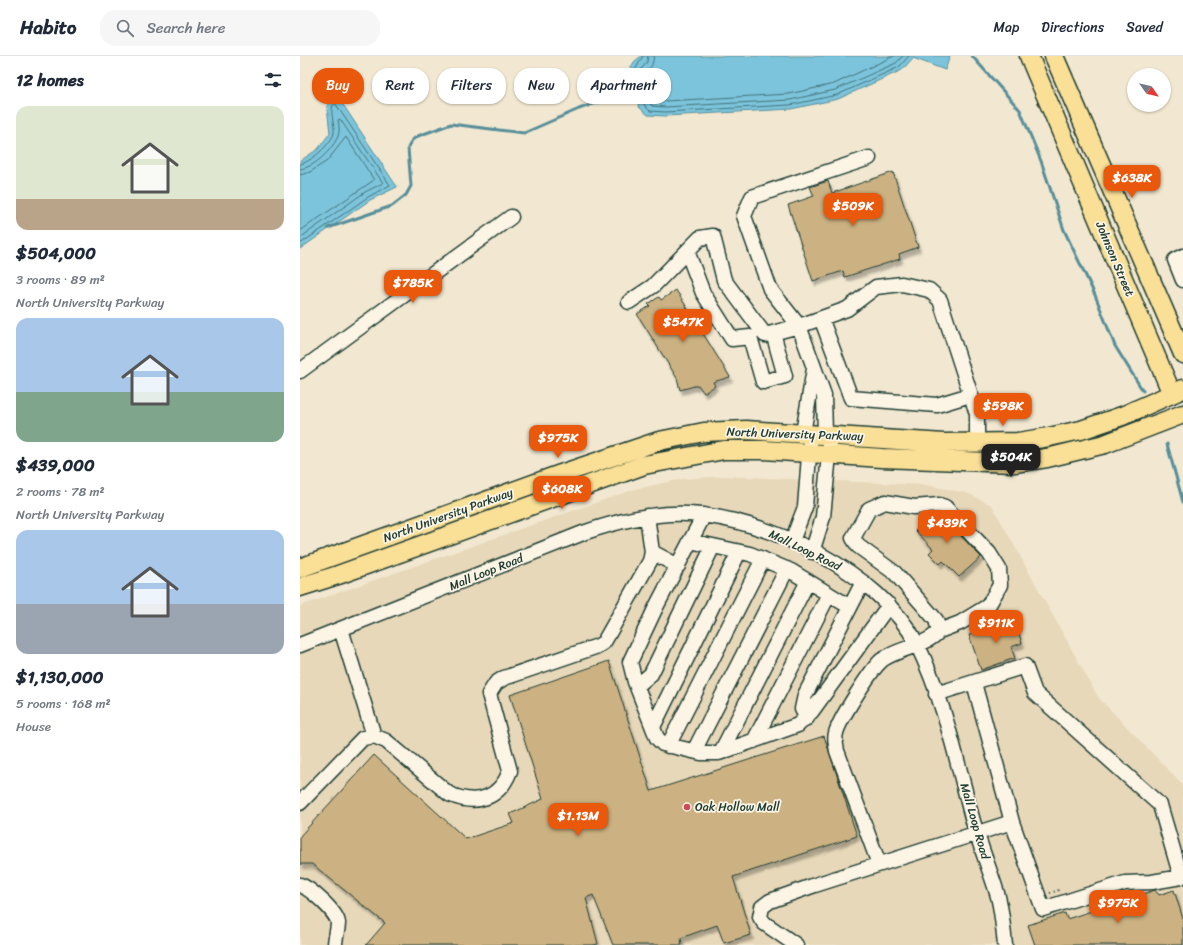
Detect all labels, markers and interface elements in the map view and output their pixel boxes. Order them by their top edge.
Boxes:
search box [100,10,380,46]
text: Habito [20,11,76,44]
text: Search here [146,15,225,41]
text: Map [993,15,1019,40]
text: Directions [1041,15,1104,40]
text: Saved [1126,15,1163,40]
icon: search [114,17,136,39]
text: 12 homes [16,65,84,95]
chip: Buy [312,68,364,104]
chip: Rent [372,68,429,104]
chip: Filters [437,68,506,104]
chip: New [514,68,569,104]
chip: Apartment [577,68,671,104]
north arrow [1127,68,1171,112]
map controls [1127,68,1171,112]
icon: filters [262,69,284,91]
icon: home [114,132,186,204]
pin: $638K [1104,165,1160,199]
text: $638K [1112,166,1152,189]
pin: $509K [825,193,881,227]
text: $509K [833,194,873,217]
street label: Johnson Street [1089,217,1141,300]
text: $504,000 [16,238,96,268]
text: 3 rooms · 89 m² [16,268,105,291]
pin: $785K [385,270,441,304]
text: $785K [393,271,433,294]
text: North University Parkway [16,291,164,314]
pin: $547K [655,309,711,343]
text: $547K [663,310,703,333]
icon: home [114,344,186,416]
pin: $598K [975,393,1031,427]
text: $598K [983,394,1023,417]
street label: North University Parkway [726,421,865,447]
pin: $975K [530,425,586,459]
text: $975K [538,426,578,449]
pin: $504K [983,444,1039,478]
text: $504K [991,445,1031,468]
text: $439,000 [16,450,95,480]
pin: $608K [534,476,590,510]
text: $608K [542,477,582,500]
text: 2 rooms · 78 m² [16,480,105,503]
street label: North University Parkway [380,481,517,549]
text: North University Parkway [16,503,164,526]
pin: $439K [919,510,975,544]
text: $439K [927,511,967,534]
street label: Mall Loop Road [765,523,847,578]
street label: Mall Loop Road [446,546,528,597]
icon: home [114,556,186,628]
pin: $911K [968,610,1024,644]
text: $911K [978,611,1014,634]
text: $1,130,000 [16,662,103,692]
text: 5 rooms · 168 m² [16,692,111,715]
text: House [16,715,51,738]
street label: Mall Loop Road [954,780,997,863]
place label: Oak Hollow Mall [695,796,780,818]
marker: Oak Hollow Mall [682,802,692,812]
pin: $1.13M [545,803,611,837]
text: $1.13M [557,804,599,827]
pin: $975K [1090,890,1146,924]
text: $975K [1098,891,1138,914]

